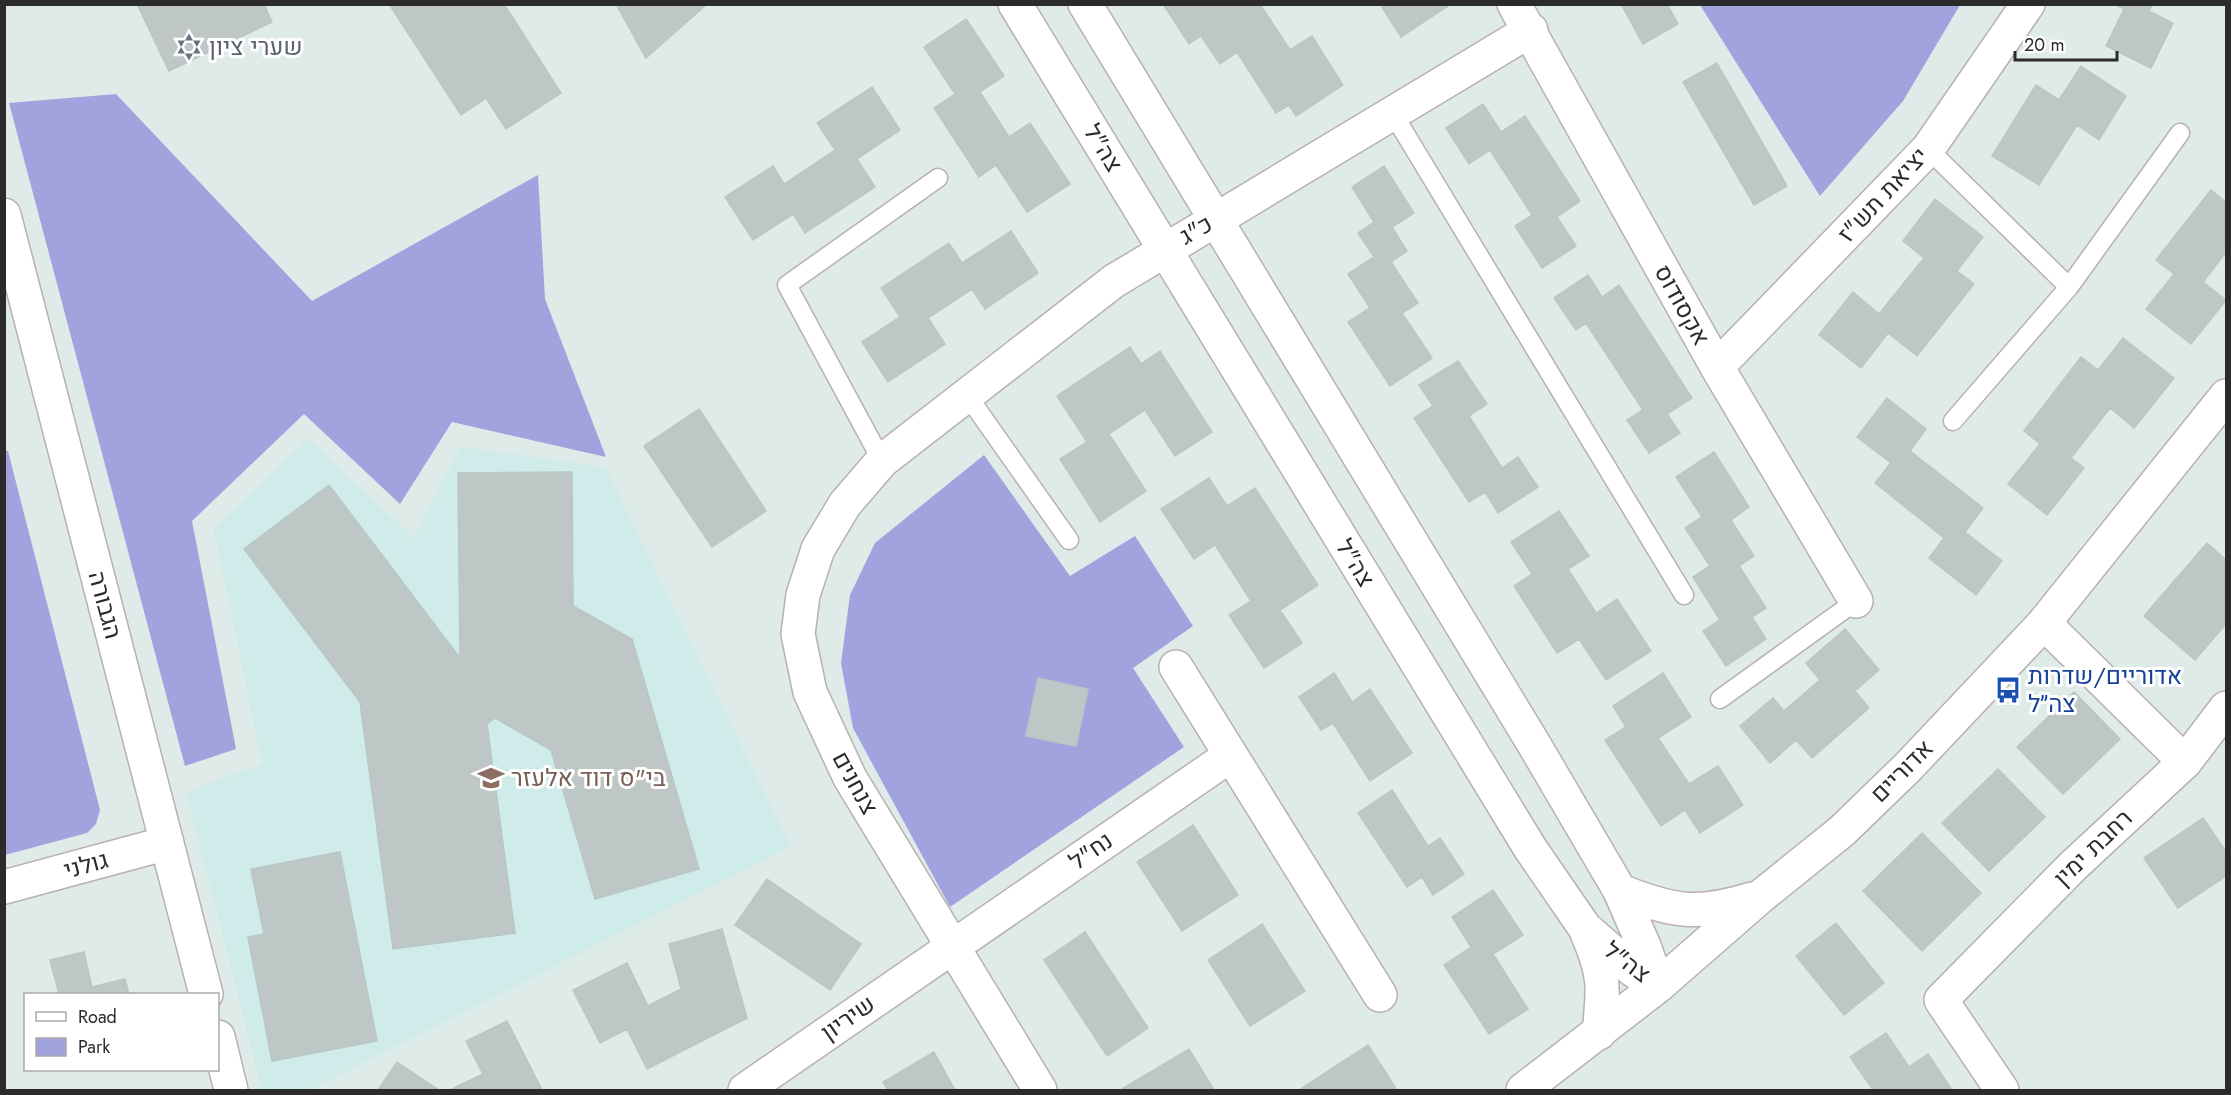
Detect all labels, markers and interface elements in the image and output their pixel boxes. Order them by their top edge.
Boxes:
scale bar [2015,24,2117,62]
place label: שערי ציון [209,29,303,64]
synagogue icon: שערי ציון [174,32,204,62]
text: 20 m [2024,32,2064,58]
street label: צה"ל [1075,117,1131,178]
street label: יציאת תש"ז [1829,139,1936,250]
street label: כ"ג [1173,206,1219,253]
street label: אקסודוס [1646,258,1719,352]
street label: צה"ל [1327,532,1383,593]
street label: הגבורה [80,567,131,643]
place label: אדוריים/שדרות צה״ל [2028,658,2182,721]
bus stop icon: אדוריים/שדרות צה״ל [1993,675,2023,705]
street label: אדוריים [1862,731,1941,810]
street label: צנחנים [824,745,887,821]
place label: בי"ס דוד אלעזר [511,760,666,795]
school or university icon: בי"ס דוד אלעזר [476,763,506,793]
street label: רחבת ימין [2045,801,2140,894]
street label: נח"ל [1062,823,1120,878]
street label: גולני [60,842,112,887]
street label: צה"ל [1597,932,1658,991]
street label: שיריון [813,986,882,1049]
legend [24,993,219,1071]
text: Road [78,1004,117,1030]
text: Park [78,1034,110,1060]

